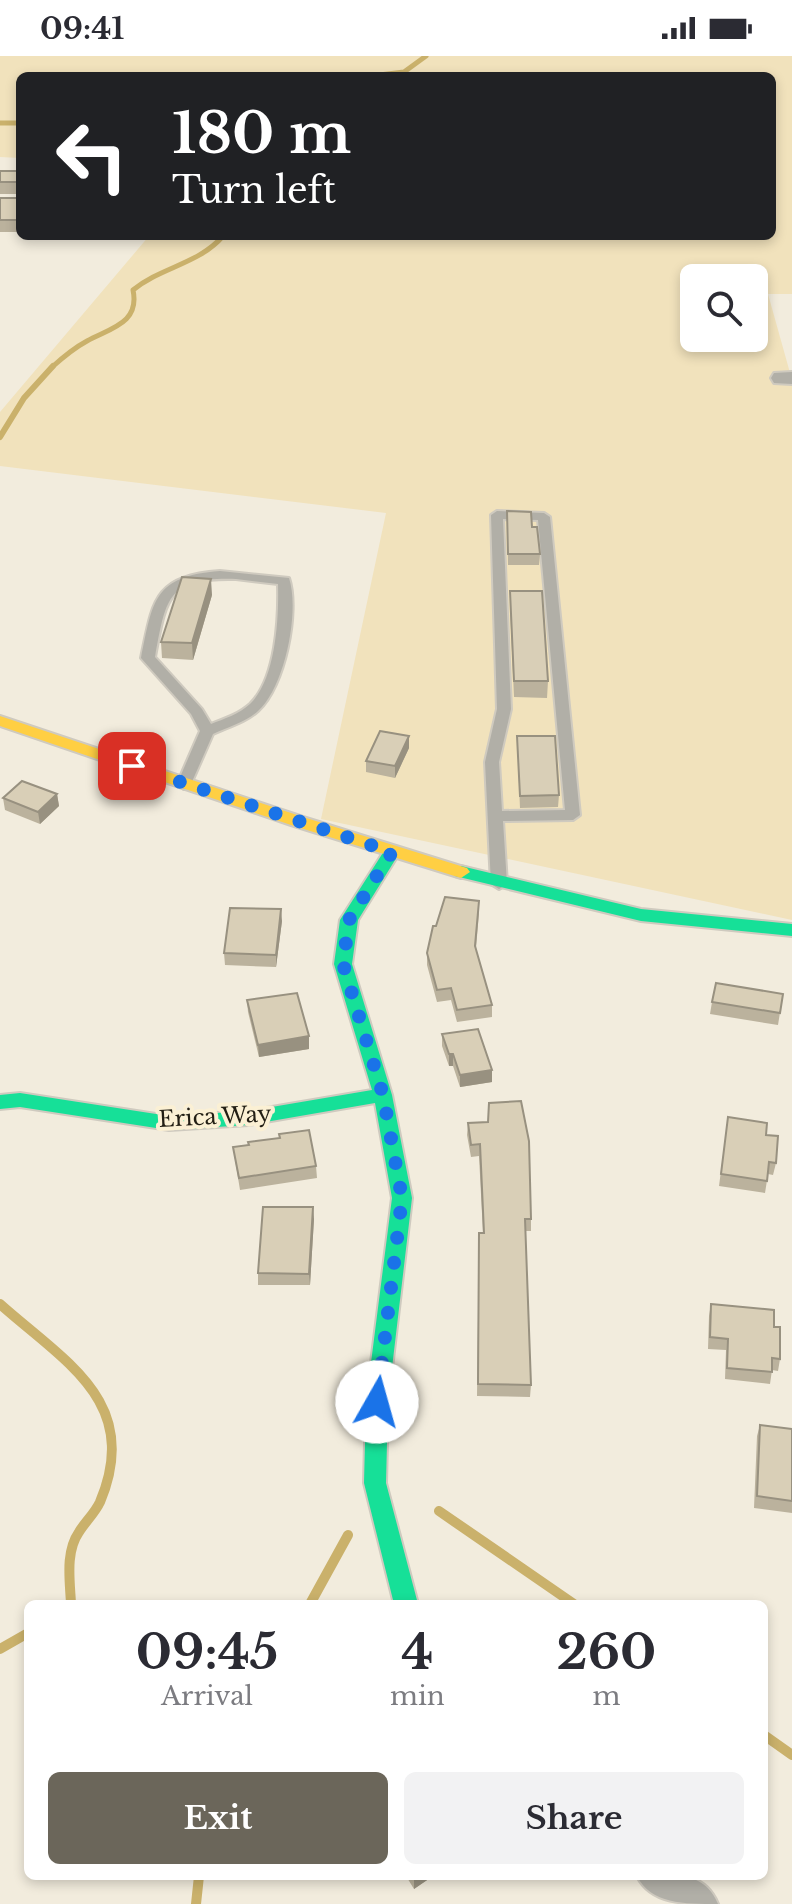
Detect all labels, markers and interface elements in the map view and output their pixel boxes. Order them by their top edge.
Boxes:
text: 09:41 [40,10,124,47]
text: 180 m [172,99,351,168]
icon: left [40,104,144,208]
text: Turn left [172,168,336,213]
map controls [680,264,768,352]
button: search [680,264,768,352]
pin [98,732,166,800]
icon: arrive [110,744,154,788]
street label: Erica Way [158,1100,272,1133]
position arrow [335,1360,419,1444]
text: 09:45 [136,1622,278,1682]
text: 4 [401,1622,433,1682]
text: 260 [556,1622,656,1682]
text: Arrival [161,1680,253,1712]
text: min [390,1680,445,1712]
text: m [592,1680,620,1712]
button: Exit [48,1772,388,1864]
button: Share [404,1772,744,1864]

